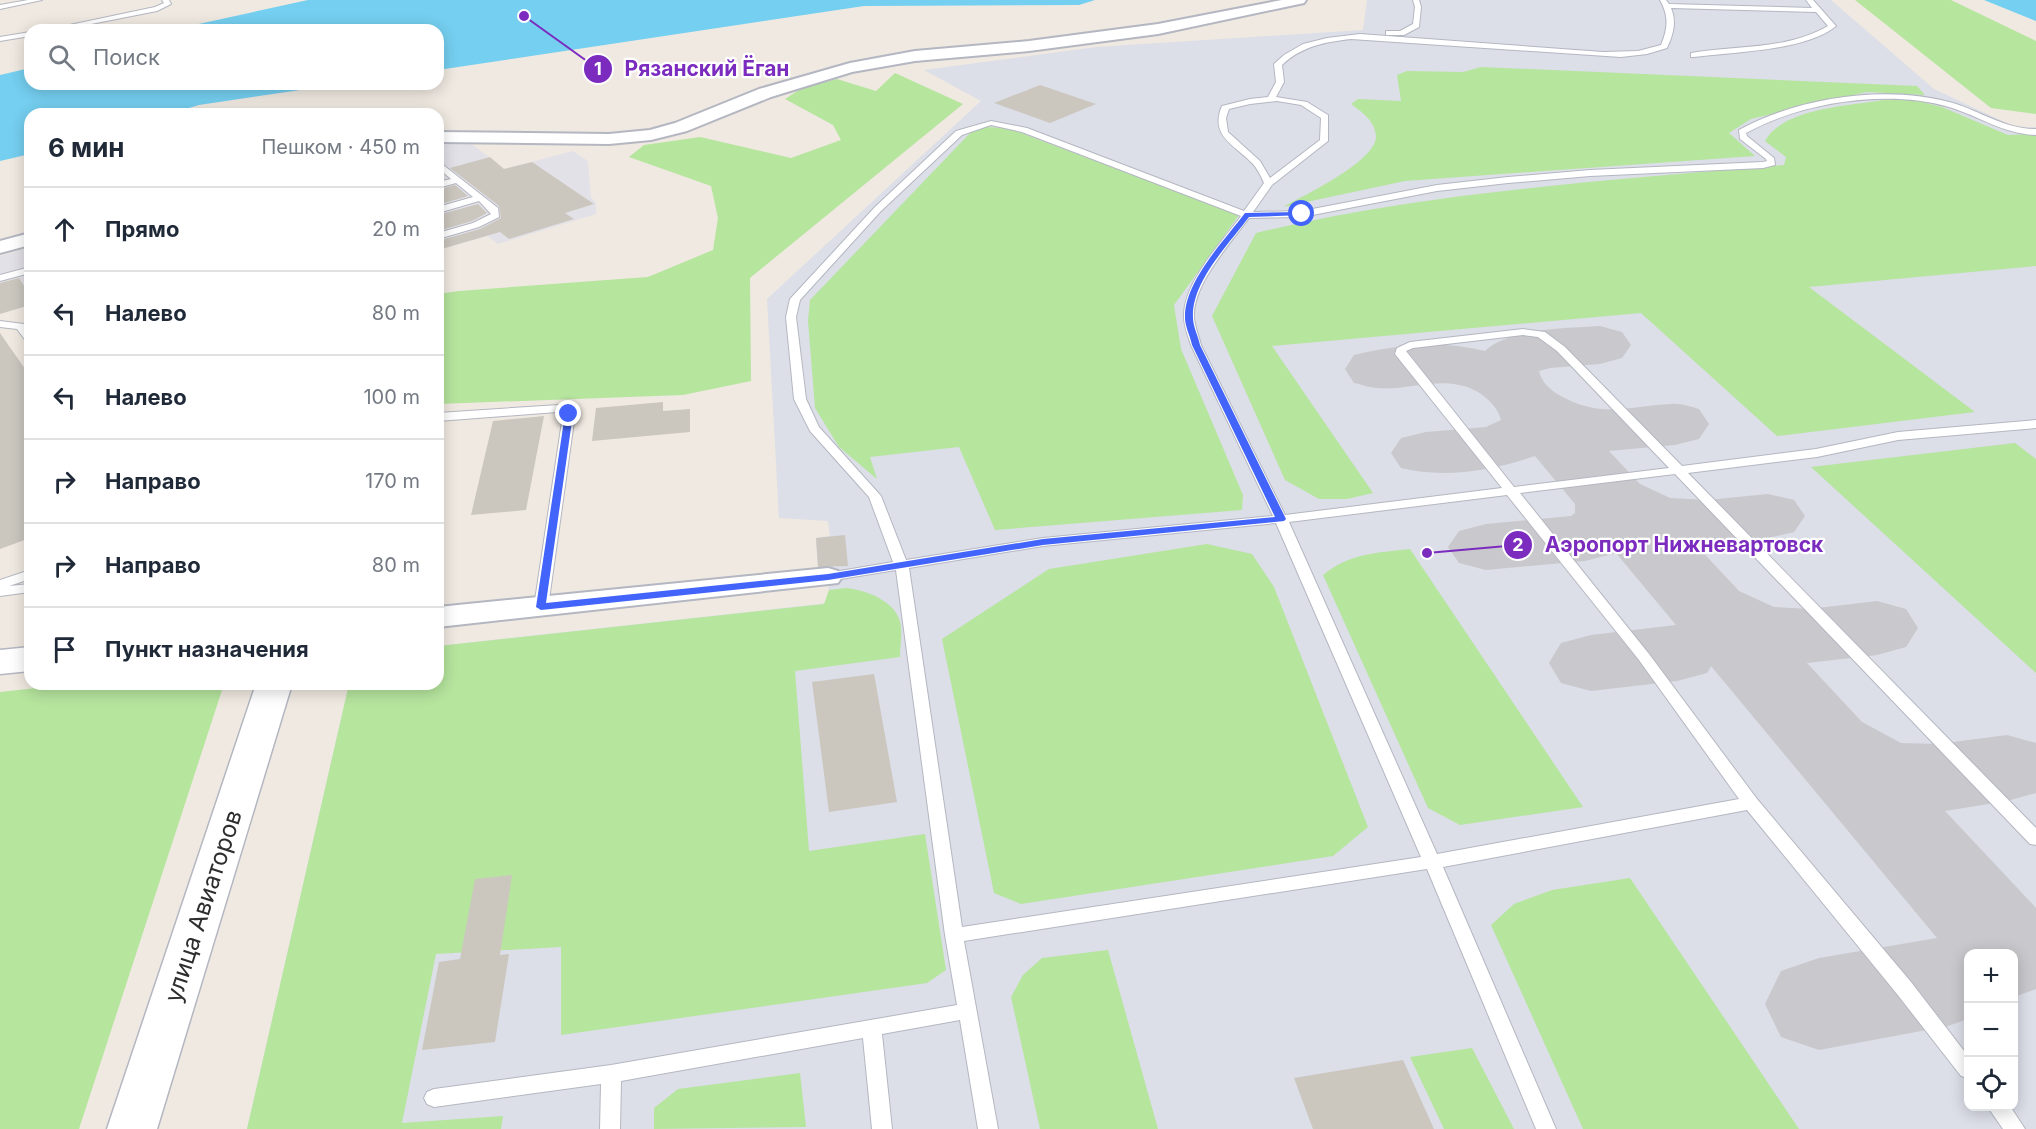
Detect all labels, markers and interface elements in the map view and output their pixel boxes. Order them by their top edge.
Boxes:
search box [24,24,444,90]
icon: search [45,41,78,74]
text: Поиск [93,44,160,70]
callout: Рязанский Ёган [583,49,802,88]
text: Рязанский Ёган [625,55,789,81]
text: 1 [594,58,602,79]
text: 6 мин [48,132,125,163]
text: Пешком · 450 m [261,135,420,159]
route start [1288,200,1314,226]
icon: ahead [48,213,81,246]
text: Прямо [105,216,179,242]
text: 20 m [372,217,420,241]
icon: left [48,297,81,330]
text: Налево [105,300,187,326]
text: 80 m [372,301,420,325]
icon: left [48,381,81,414]
text: Налево [105,384,187,410]
text: 100 m [363,385,420,409]
route end [555,400,581,426]
icon: right [48,465,81,498]
text: Направо [105,468,201,494]
text: 170 m [365,469,420,493]
callout: Аэропорт Нижневартовск [1503,525,1836,564]
text: Аэропорт Нижневартовск [1545,532,1824,557]
text: 2 [1512,534,1524,555]
icon: right [48,549,81,582]
text: Направо [105,552,201,578]
text: 80 m [372,553,420,577]
icon: arrive [48,633,81,666]
text: Пункт назначения [105,636,309,662]
street label: улица Авиаторов [158,806,248,1006]
map controls [1964,949,2018,1111]
button: + [1964,949,2018,1003]
button: − [1964,1003,2018,1057]
button: locate [1964,1057,2018,1111]

